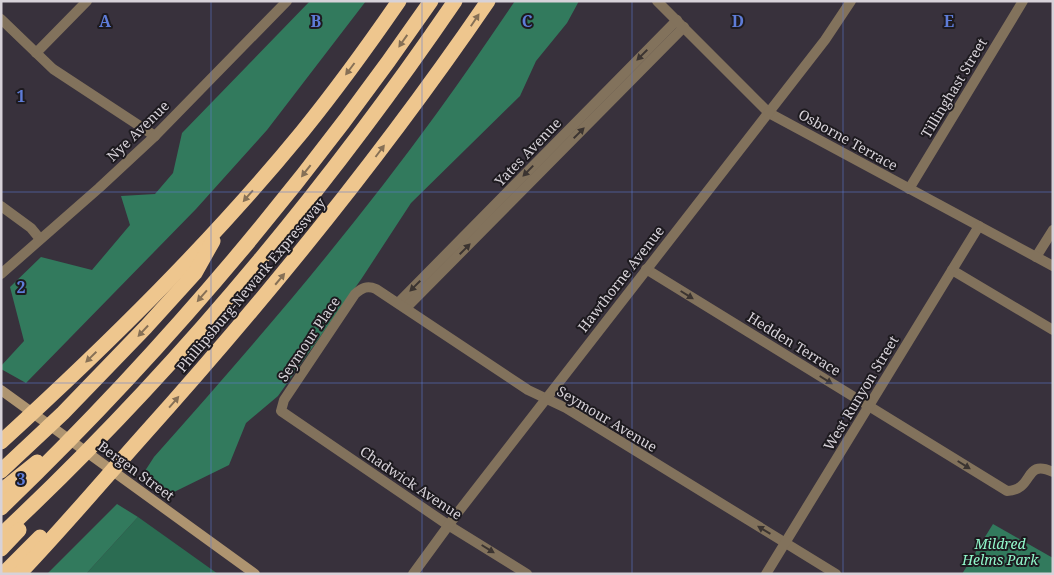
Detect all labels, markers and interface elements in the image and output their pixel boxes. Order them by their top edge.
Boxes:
text: A [99,10,112,32]
text: B [311,10,322,32]
text: C [522,10,533,32]
text: D [732,10,744,32]
text: E [944,10,954,32]
one-way arrow [470,13,480,26]
one-way arrow [398,34,408,48]
street label: Tillinghast Street [916,34,991,141]
one-way arrow [637,48,649,60]
one-way arrow [345,62,355,76]
text: 1 [16,85,26,107]
street label: Nye Avenue [102,96,173,165]
street label: Osborne Terrace [795,104,901,175]
street label: Yates Avenue [489,113,565,191]
one-way arrow [573,127,585,139]
one-way arrow [375,145,386,158]
one-way arrow [300,164,311,177]
one-way arrow [523,164,535,176]
one-way arrow [242,189,253,202]
street label: Phillipsburg-Newark Expressway [172,193,329,376]
street label: Hawthorne Avenue [573,222,668,336]
one-way arrow [459,243,471,255]
one-way arrow [274,273,285,286]
text: 2 [16,276,26,298]
one-way arrow [409,280,421,292]
one-way arrow [196,290,208,302]
one-way arrow [681,290,694,300]
street label: Seymour Place [273,293,344,385]
street label: Hedden Terrace [744,307,844,380]
one-way arrow [137,325,148,338]
street label: West Runyon Street [819,332,902,454]
one-way arrow [85,351,97,363]
one-way arrow [819,375,832,385]
street label: Seymour Avenue [554,381,661,456]
one-way arrow [168,397,180,409]
street label: Bergen Street [94,436,178,505]
street label: Chadwick Avenue [357,441,466,524]
one-way arrow [958,461,971,470]
text: 3 [16,468,26,490]
one-way arrow [758,525,771,535]
park label: Mildred Helms Park [961,534,1039,569]
one-way arrow [481,545,494,554]

